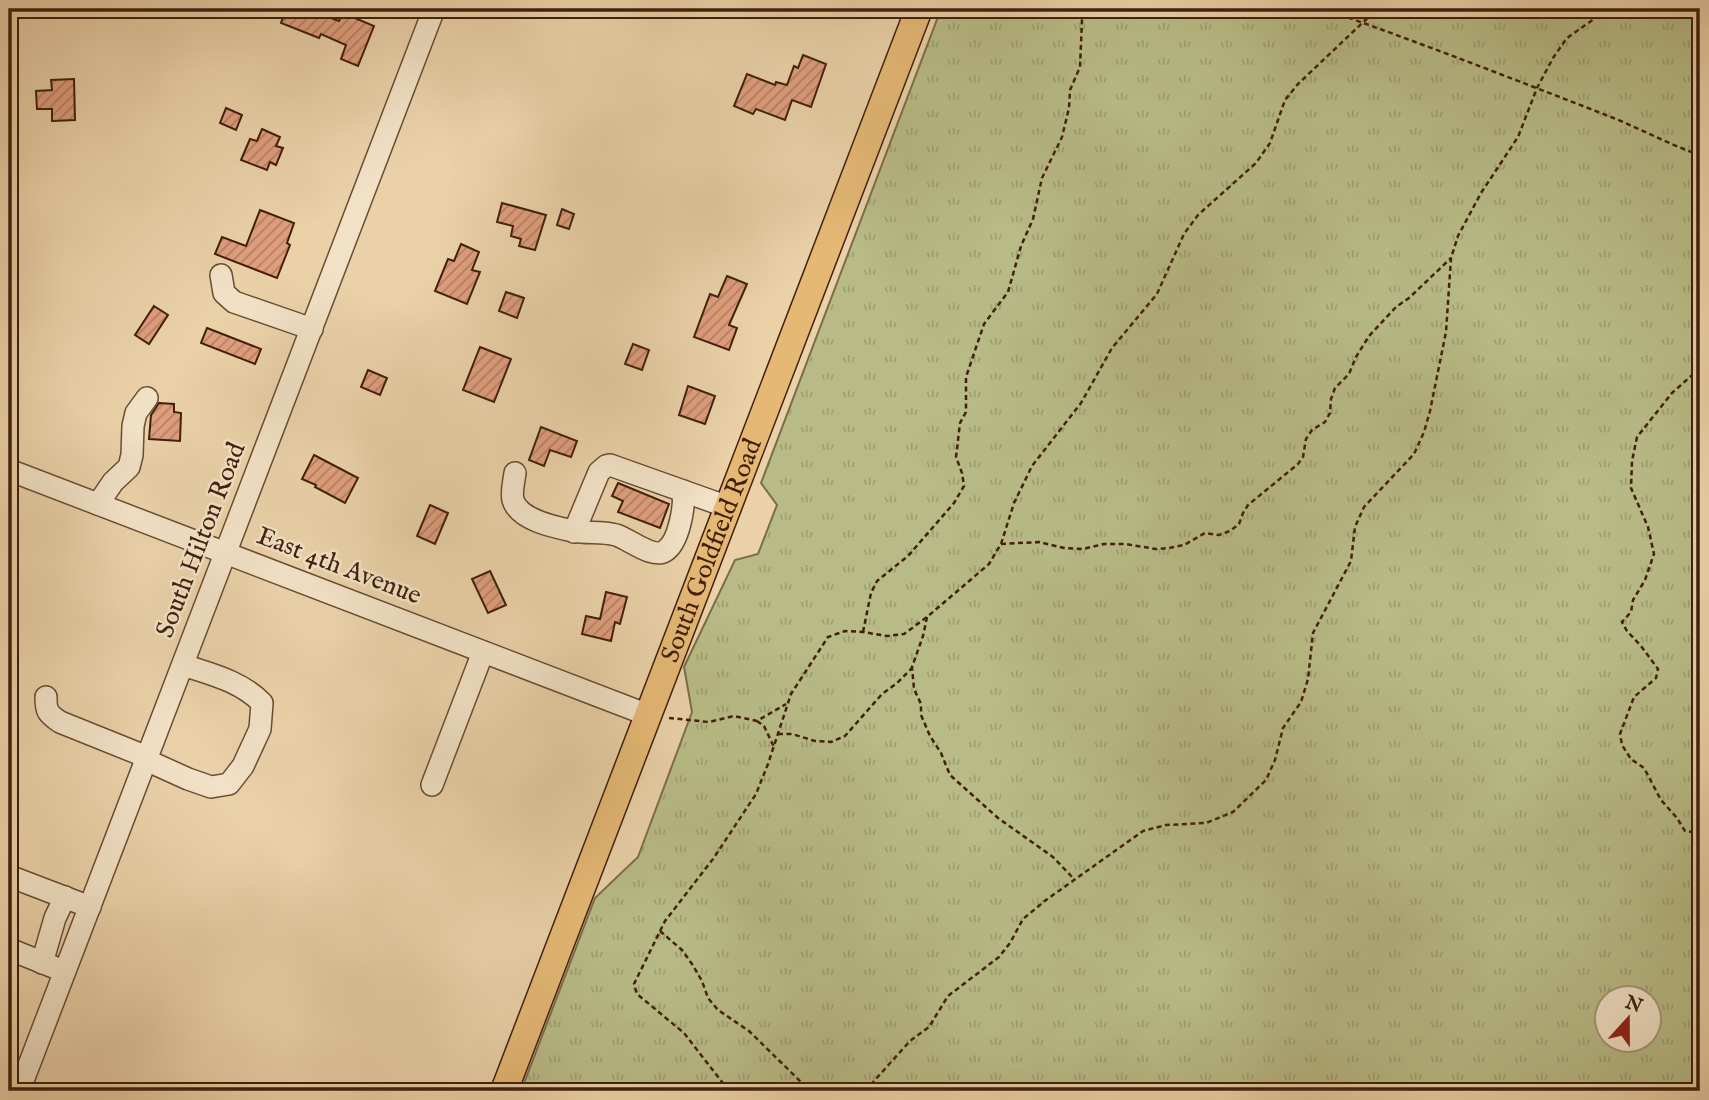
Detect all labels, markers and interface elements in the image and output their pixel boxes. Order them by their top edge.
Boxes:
street label: South Goldfield Road [653,434,769,667]
street label: South Hilton Road [149,438,253,642]
street label: East 4th Avenue [252,519,426,613]
north arrow [1594,984,1664,1054]
text: N [1620,990,1646,1019]

